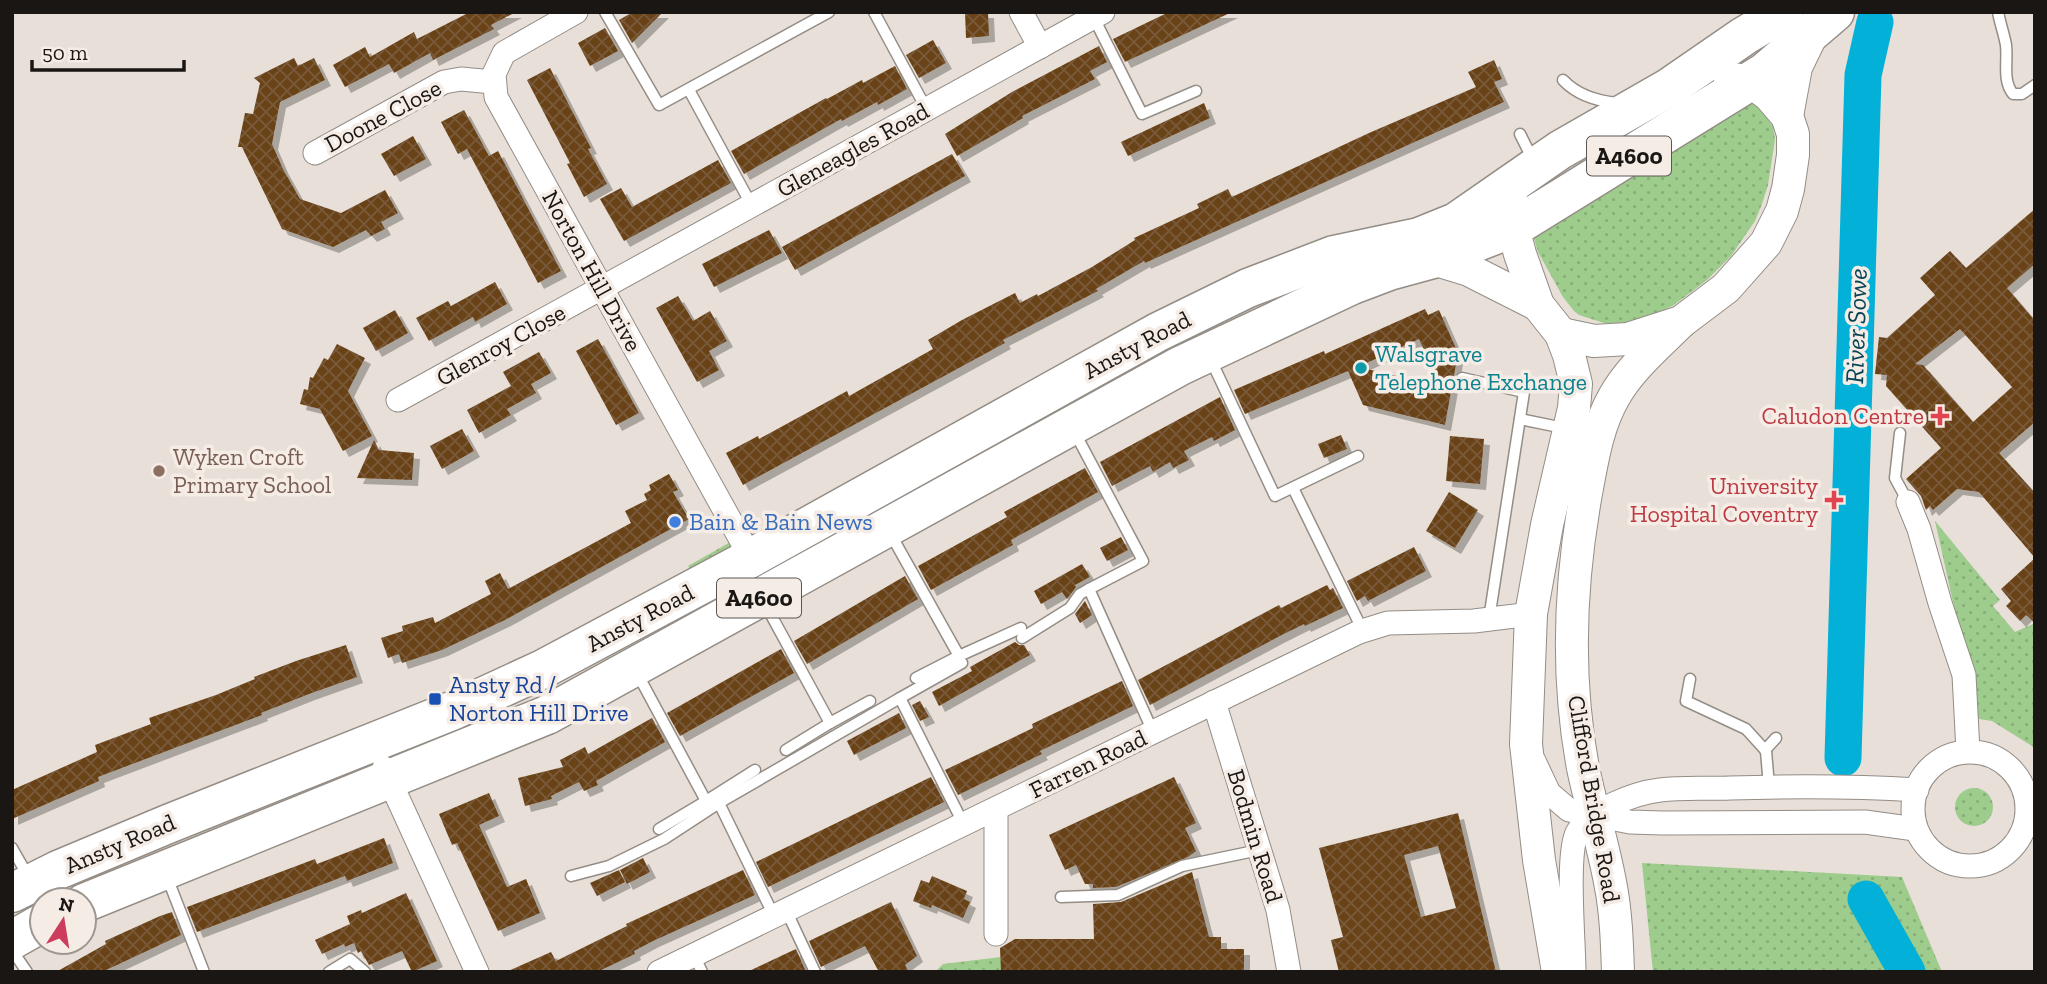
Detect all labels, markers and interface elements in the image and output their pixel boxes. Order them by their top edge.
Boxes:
scale bar [32,28,184,72]
text: 50 m [42,40,88,65]
street label: Doone Close [319,73,446,158]
street label: Gleneagles Road [772,96,934,203]
road number: A4600 [1587,136,1671,176]
street label: Norton Hill Drive [536,185,649,356]
water label: River Sowe [1838,268,1874,384]
street label: Glenroy Close [431,297,570,392]
street label: Ansty Road [1078,304,1195,385]
place label: Walsgrave Telephone Exchange [1375,339,1587,396]
marker: Walsgrave Telephone Exchange [1353,360,1369,376]
place label: Caludon Centre [1762,401,1924,430]
marker: Caludon Centre [1930,406,1950,426]
place label: Wyken Croft Primary School [173,442,331,499]
marker: Wyken Croft Primary School [151,463,167,479]
place label: University Hospital Coventry [1630,471,1819,528]
marker: University Hospital Coventry [1824,490,1844,510]
place label: Bain & Bain News [689,507,873,536]
marker: Bain & Bain News [667,514,683,530]
street label: Ansty Road [581,577,698,658]
road number: A4600 [717,578,801,618]
place label: Ansty Rd / Norton Hill Drive [449,670,629,727]
marker: Ansty Rd / Norton Hill Drive [427,691,443,707]
street label: Clifford Bridge Road [1562,693,1627,905]
street label: Farren Road [1024,723,1151,804]
street label: Bodmin Road [1221,766,1290,906]
street label: Ansty Road [60,807,180,880]
north arrow [28,886,98,956]
text: N [57,892,76,918]

